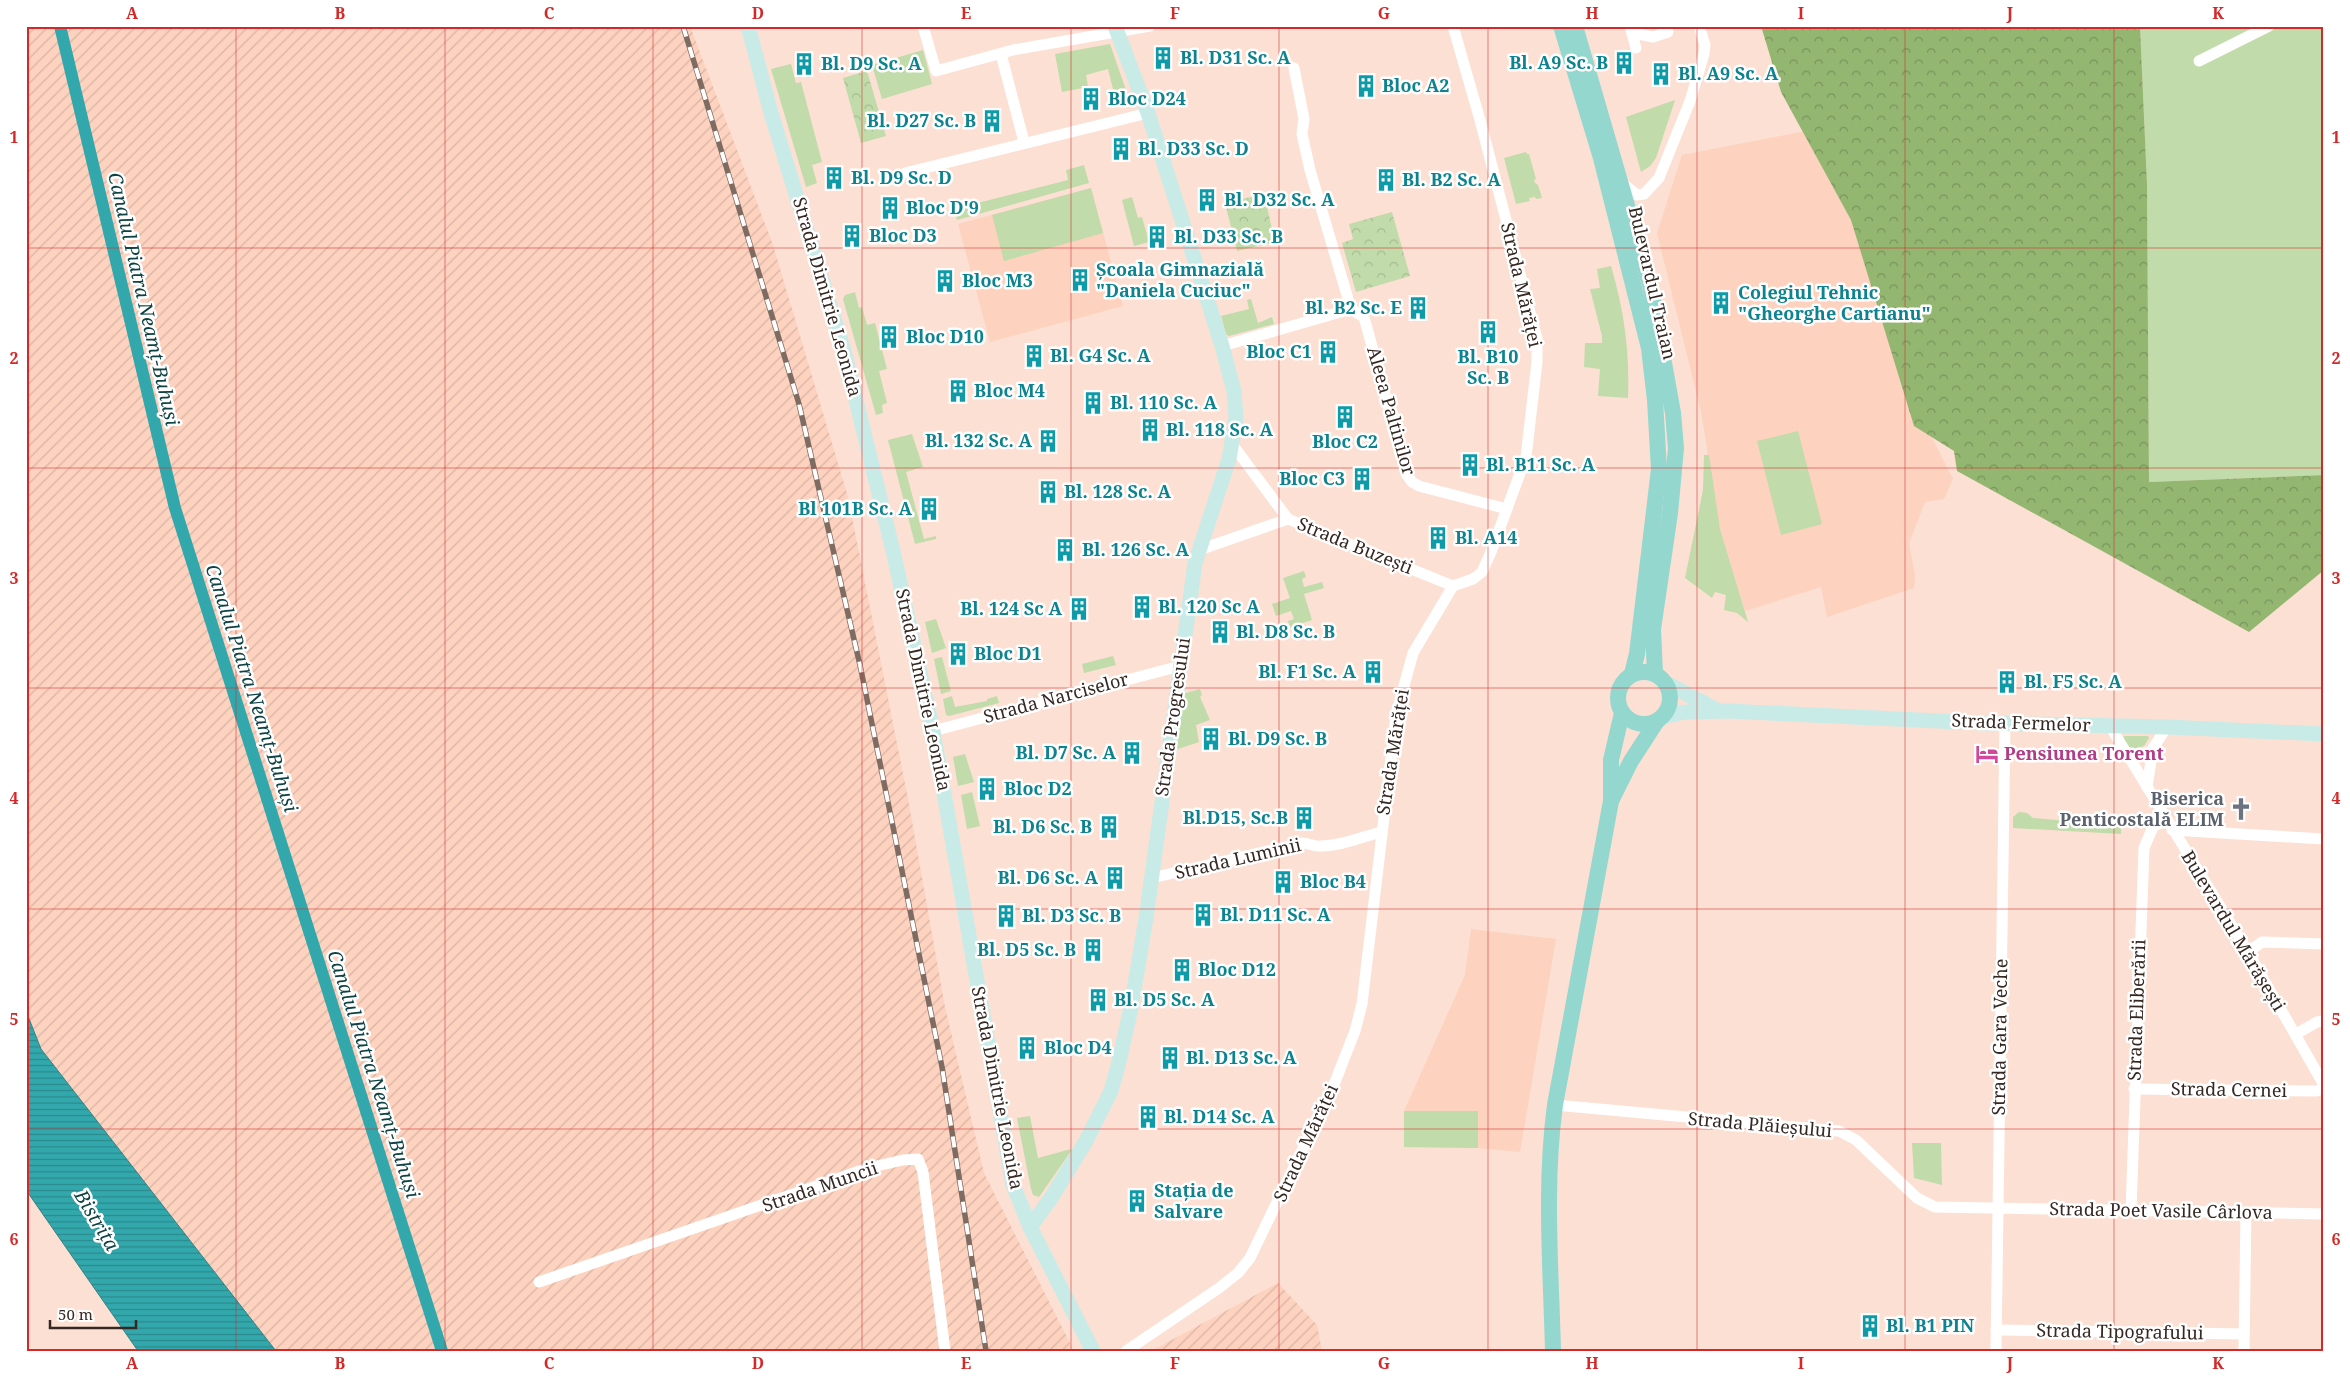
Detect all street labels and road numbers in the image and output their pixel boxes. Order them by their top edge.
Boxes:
street label: Strada Dimitrie Leonida [788,194,868,399]
street label: Bulevardul Traian [1624,204,1682,362]
street label: Strada Mărăței [1496,220,1548,350]
street label: Aleea Paltinilor [1362,344,1422,478]
street label: Strada Buzești [1294,511,1417,579]
street label: Strada Dimitrie Leonida [891,586,957,793]
street label: Strada Progresului [1149,636,1195,798]
street label: Strada Narciselor [980,666,1132,728]
street label: Strada Mărăței [1370,687,1414,817]
street label: Strada Fermelor [1951,708,2092,736]
street label: Strada Luminii [1172,832,1303,884]
street label: Bulevardul Mărășești [2176,846,2291,1015]
street label: Strada Eliberării [2122,938,2150,1081]
street label: Strada Gara Veche [1986,958,2012,1116]
street label: Strada Dimitrie Leonida [966,984,1029,1191]
street label: Strada Cernei [2171,1076,2288,1102]
street label: Strada Mărăței [1267,1080,1343,1205]
street label: Strada Plăieșului [1687,1106,1833,1142]
street label: Strada Muncii [759,1155,881,1217]
street label: Strada Poet Vasile Cârlova [2049,1196,2273,1224]
street label: Strada Tipografului [2036,1318,2204,1344]

